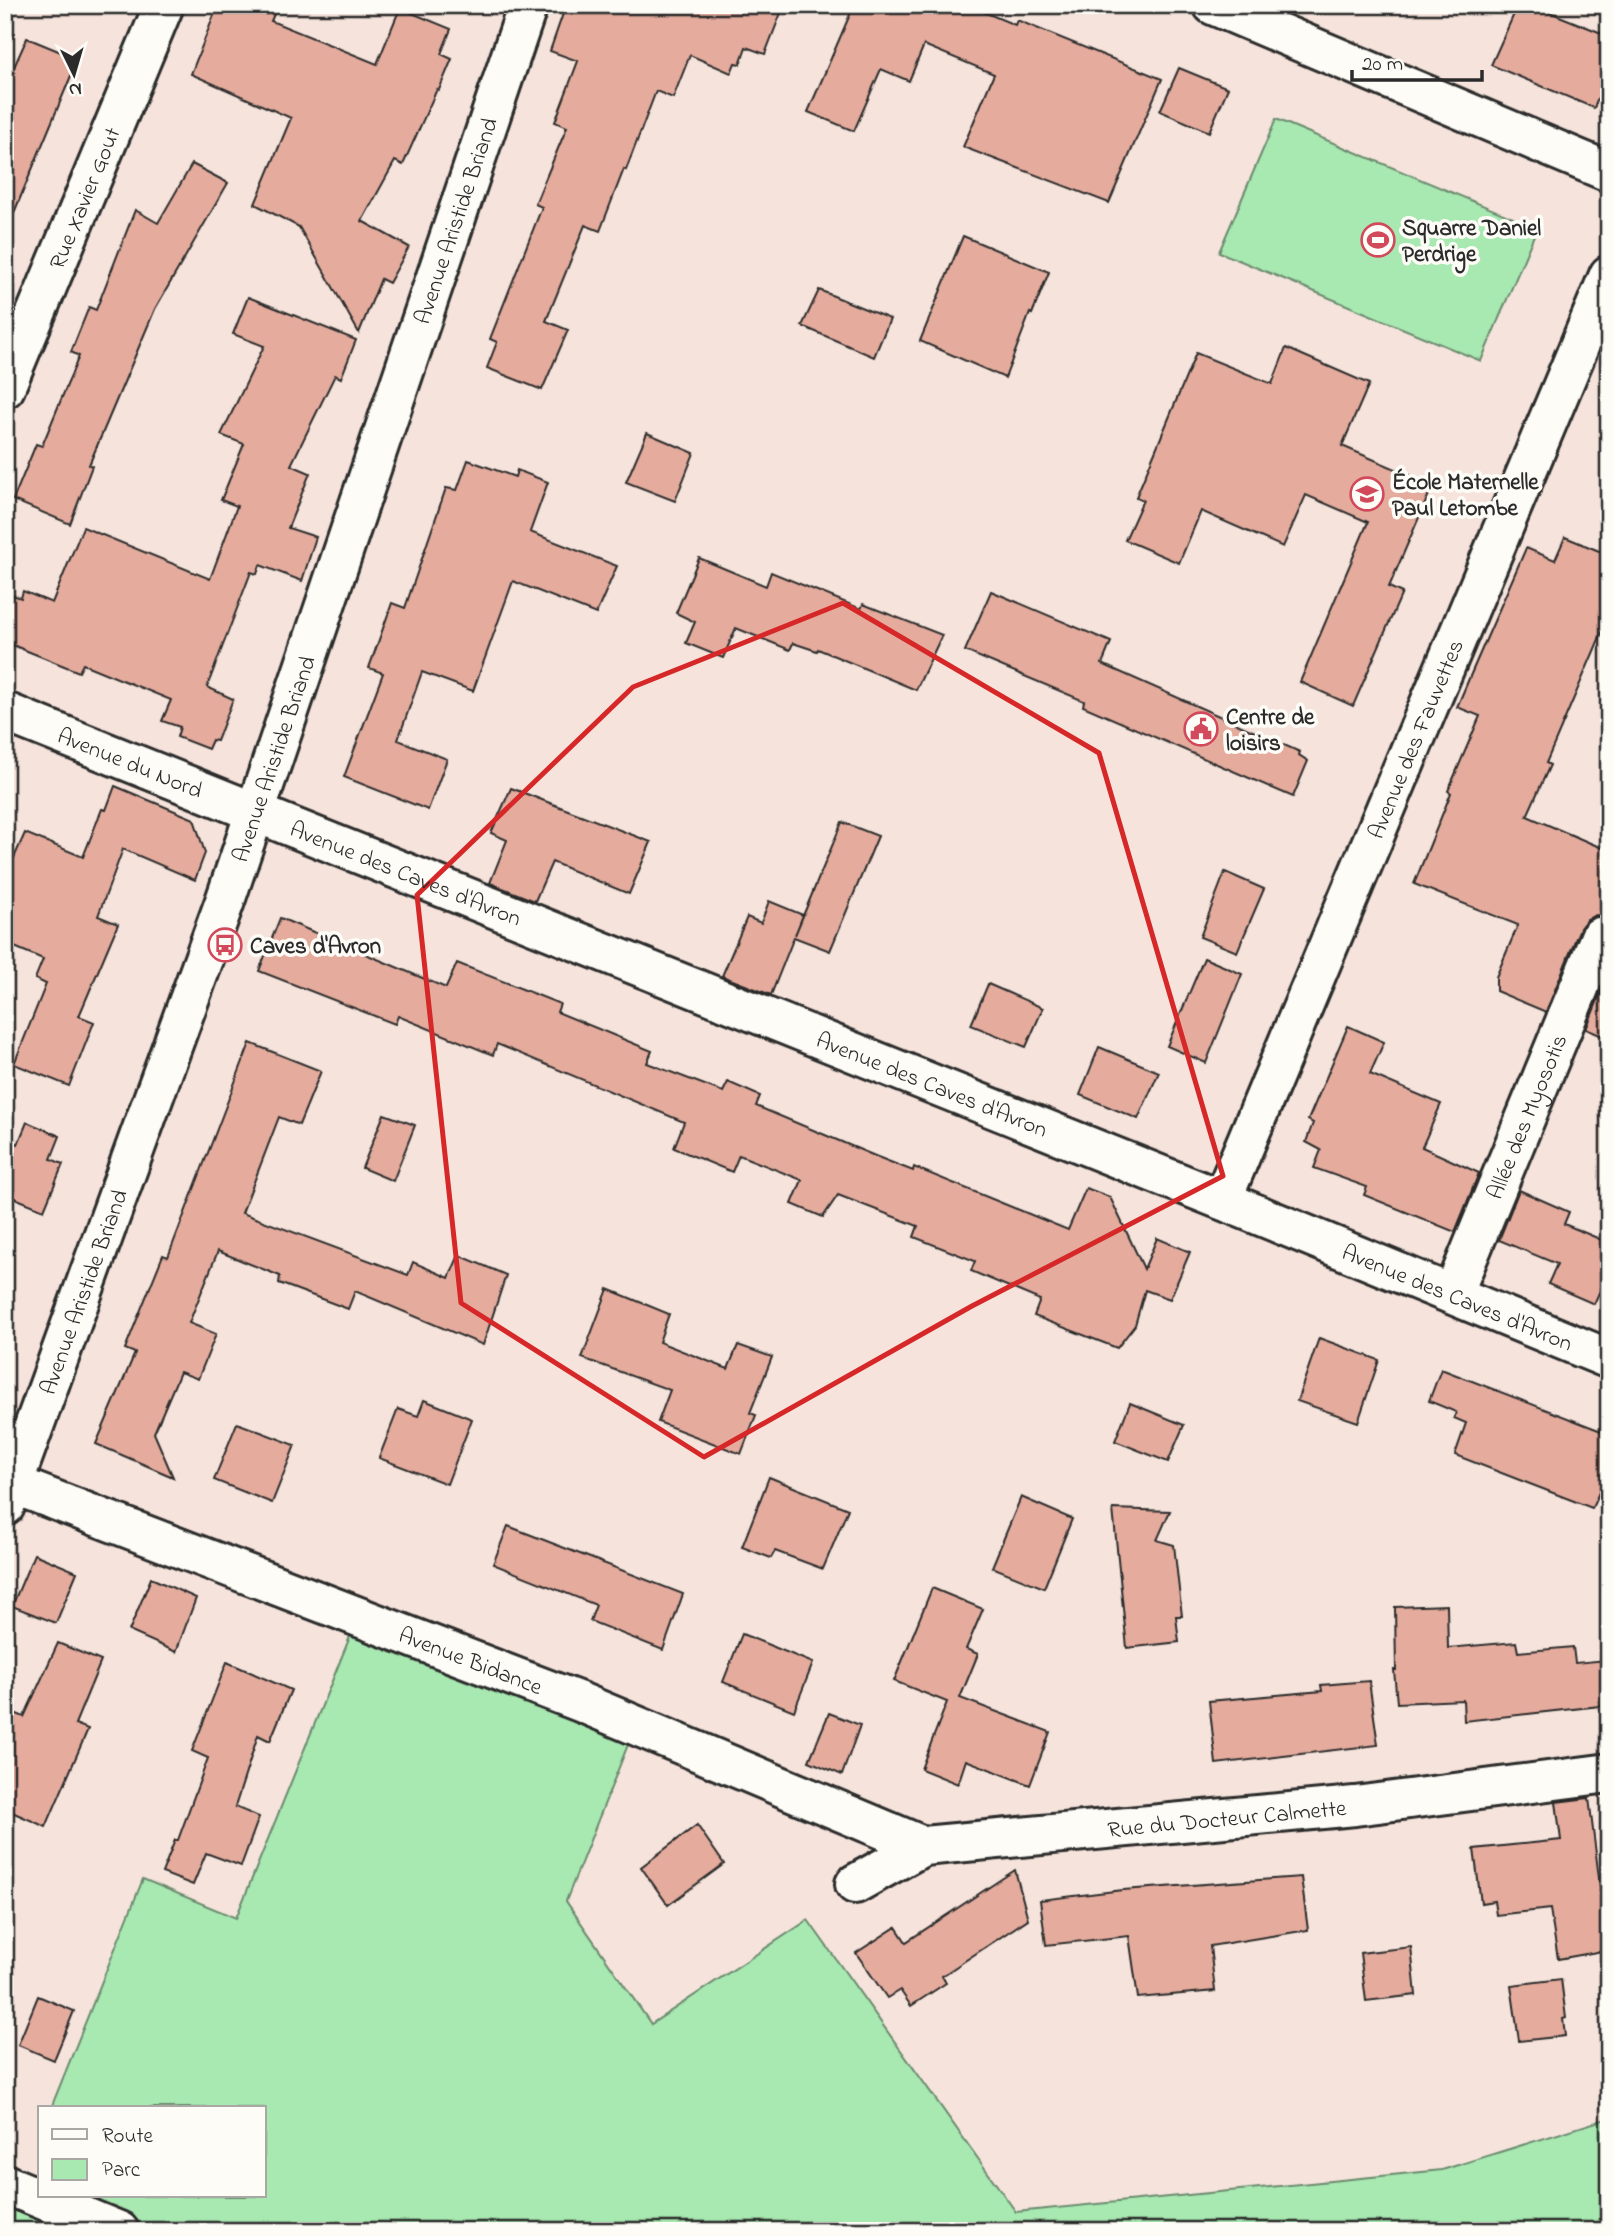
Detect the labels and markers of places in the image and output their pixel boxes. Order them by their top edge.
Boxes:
place label: Squarre Daniel Perdrige [1402,213,1541,274]
sports icon: Squarre Daniel Perdrige [1359,221,1397,259]
place label: École Maternelle Paul Letombe [1392,467,1539,526]
school or university icon: École Maternelle Paul Letombe [1348,475,1386,513]
place label: Centre de loisirs [1226,702,1315,761]
public building icon: Centre de loisirs [1182,710,1220,748]
bus stop icon: Caves d'Avron [206,926,244,964]
place label: Caves d'Avron [250,931,381,964]

